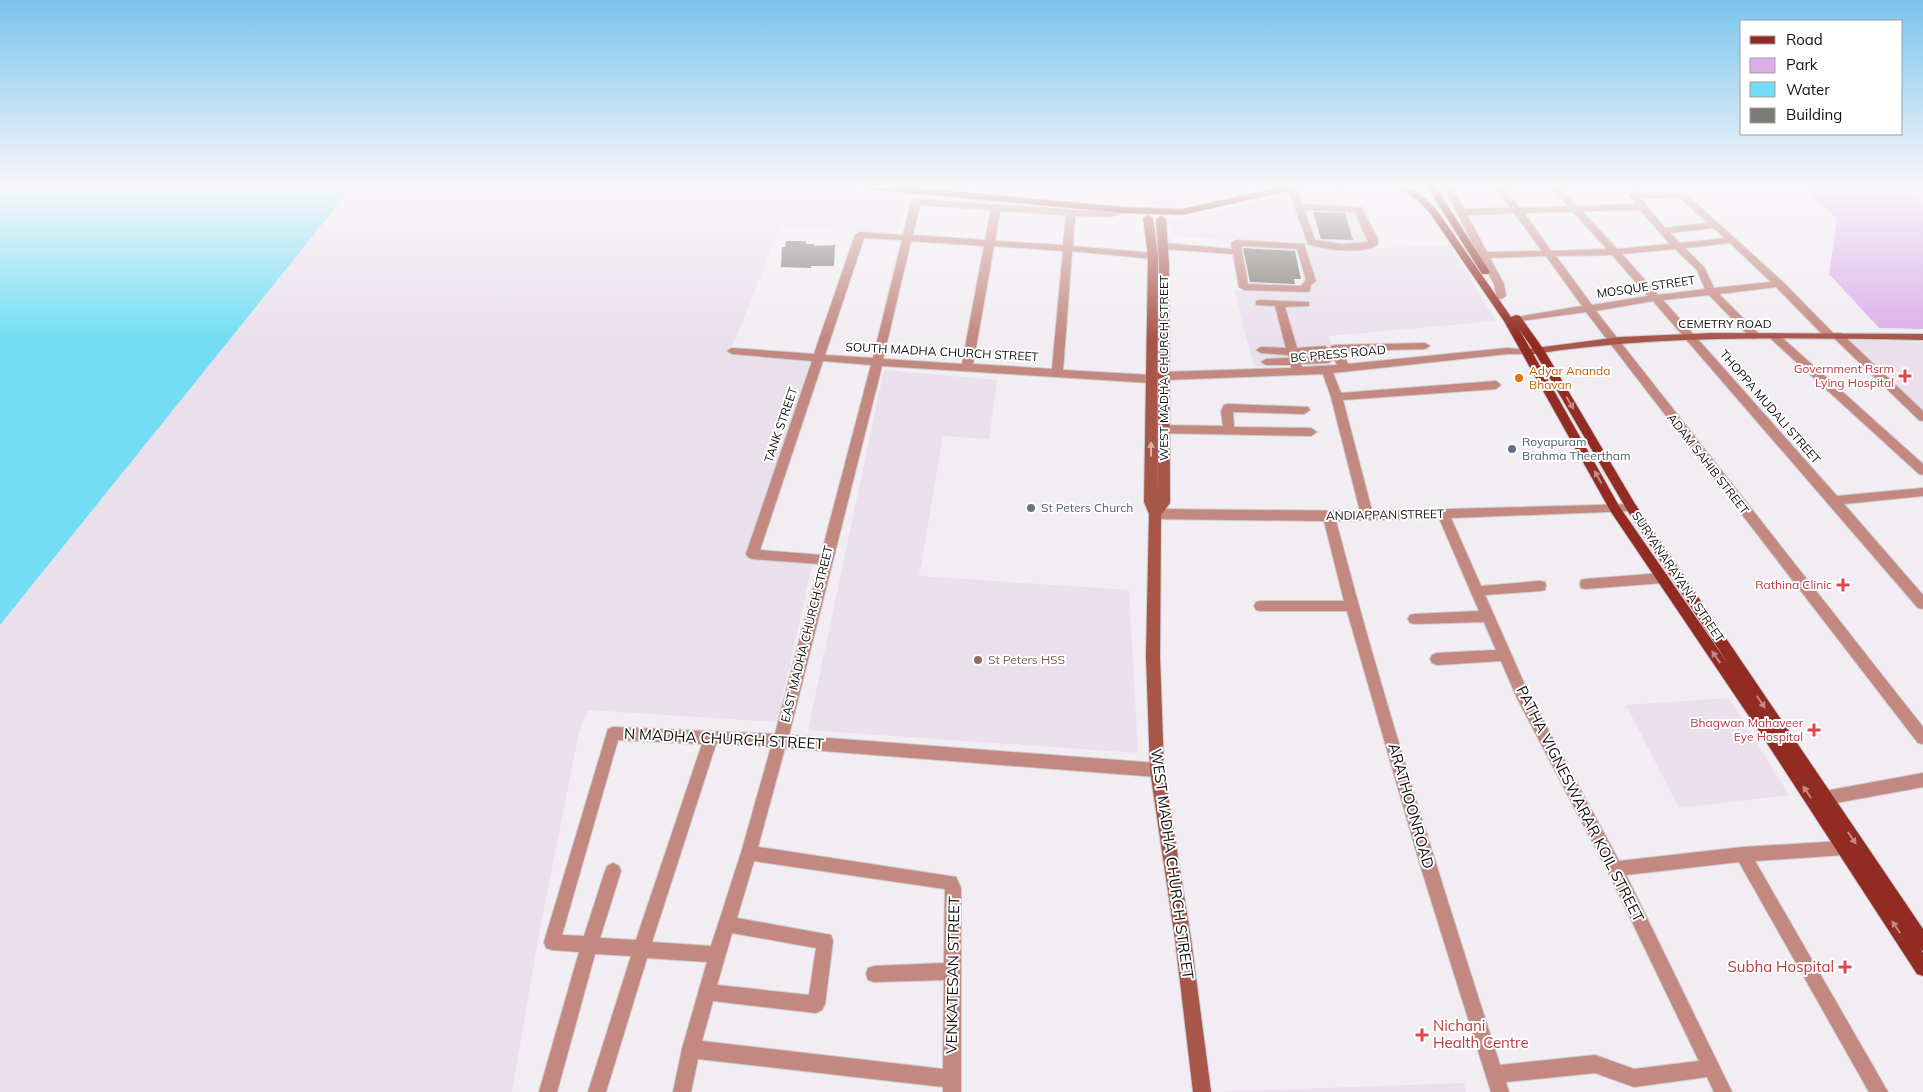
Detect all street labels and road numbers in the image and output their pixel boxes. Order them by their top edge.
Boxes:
street label: MOSQUE STREET [1596,272,1697,301]
street label: WEST MADHA CHURCH STREET [1156,274,1171,461]
street label: CEMETRY ROAD [1678,316,1772,331]
street label: SOUTH MADHA CHURCH STREET [845,339,1040,364]
street label: BC PRESS ROAD [1290,342,1386,365]
street label: THOPPA MUDALI STREET [1717,347,1824,467]
street label: TANK STREET [761,384,801,465]
street label: ADAM SAHIB STREET [1664,410,1753,518]
street label: ANDIAPPAN STREET [1326,506,1445,523]
street label: SURYANARAYANA STREET [1629,509,1728,645]
street label: EAST MADHA CHURCH STREET [777,543,836,724]
street label: PATHA VIGNESWARAR KOIL STREET [1512,682,1649,925]
street label: N MADHA CHURCH STREET [623,724,825,753]
street label: ARATHOONROAD [1384,741,1439,871]
street label: WEST MADHA CHURCH STREET [1147,747,1198,980]
street label: VENKATESAN STREET [942,896,963,1054]

